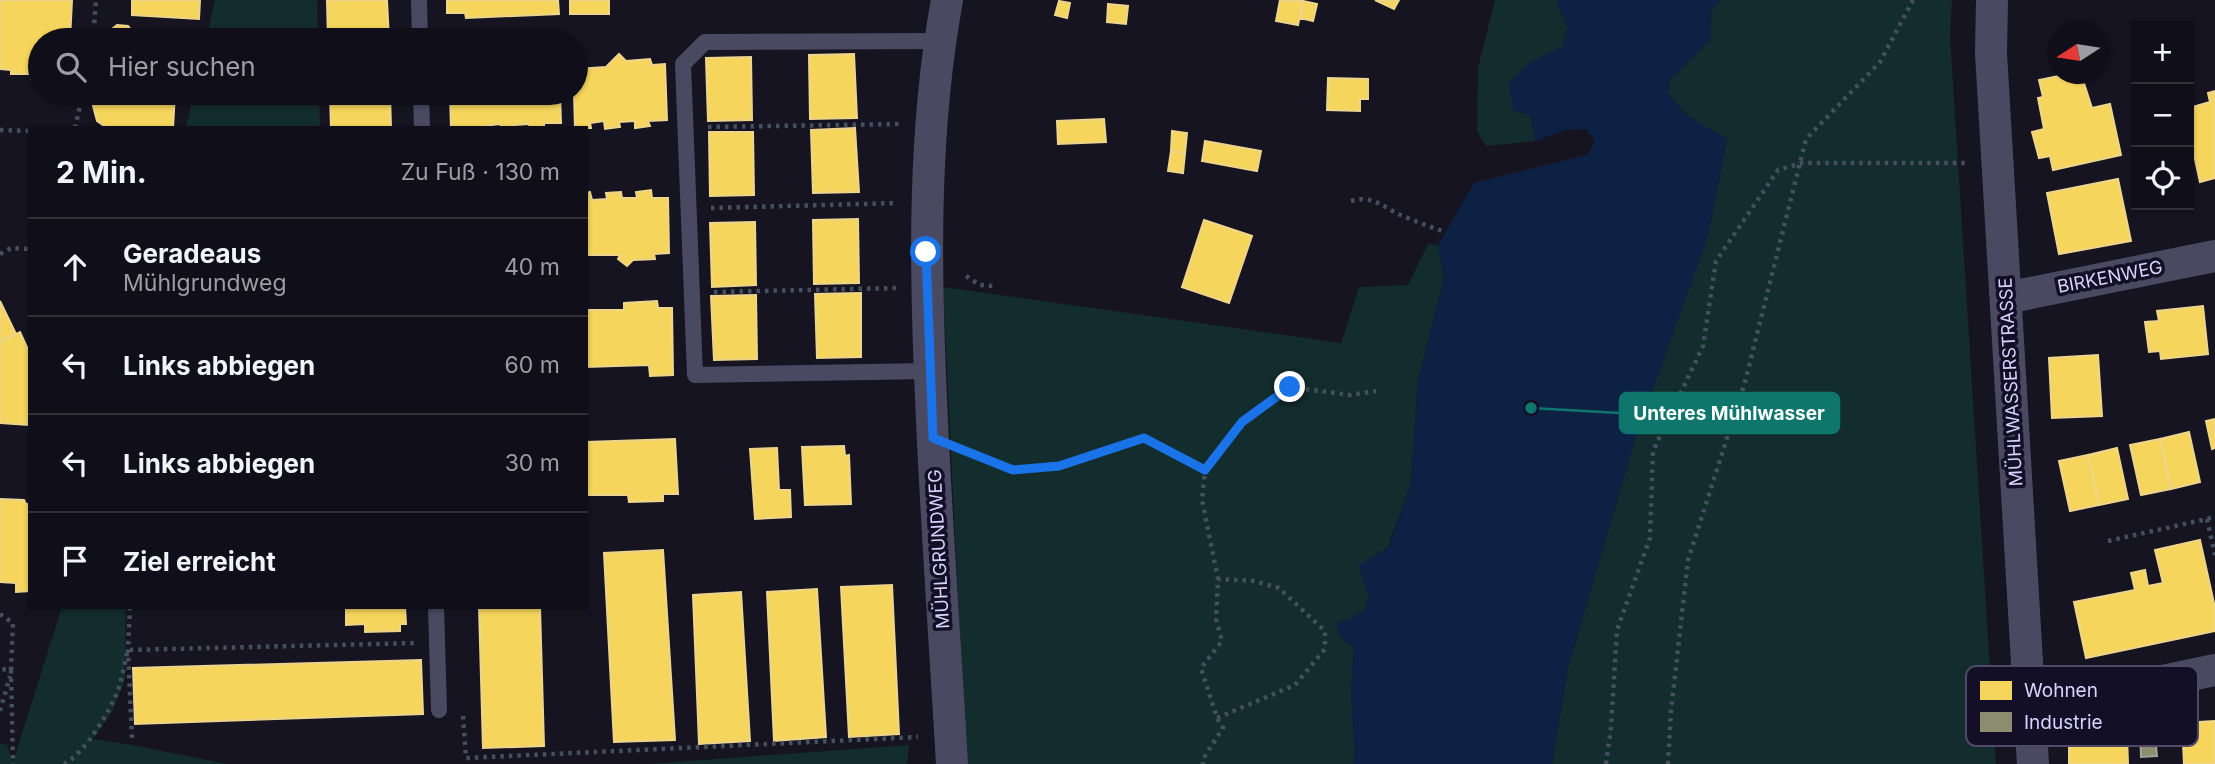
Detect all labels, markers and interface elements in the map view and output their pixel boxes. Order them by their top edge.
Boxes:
north arrow [2047,21,2110,84]
map controls [2131,21,2194,210]
button: + [2131,21,2194,84]
search box [28,28,588,105]
icon: search [52,48,90,86]
text: Hier suchen [108,51,256,82]
button: − [2131,84,2194,147]
button: locate [2131,147,2194,210]
text: 2 Min. [56,154,147,190]
text: Zu Fuß · 130 m [401,158,560,186]
route start [910,236,941,267]
text: Geradeaus [123,238,261,269]
icon: ahead [56,248,94,286]
text: 40 m [504,253,560,281]
street label: BIRKENWEG [2056,256,2164,297]
text: Mühlgrundweg [123,269,287,297]
street label: MÜHLWASSERSTRASSE [1994,277,2026,487]
icon: left [56,346,94,384]
text: Links abbiegen [123,350,315,381]
text: 60 m [505,351,560,379]
route end [1274,371,1305,402]
callout: Unteres Mühlwasser [1620,393,1839,433]
text: Unteres Mühlwasser [1633,402,1825,425]
icon: left [56,444,94,482]
text: Links abbiegen [123,448,315,479]
text: 30 m [505,449,560,477]
street label: MÜHLGRUNDWEG [923,469,953,629]
icon: arrive [56,542,94,580]
text: Ziel erreicht [123,546,276,577]
legend [1966,666,2198,746]
text: Wohnen [2024,679,2098,702]
text: Industrie [2024,711,2103,734]

